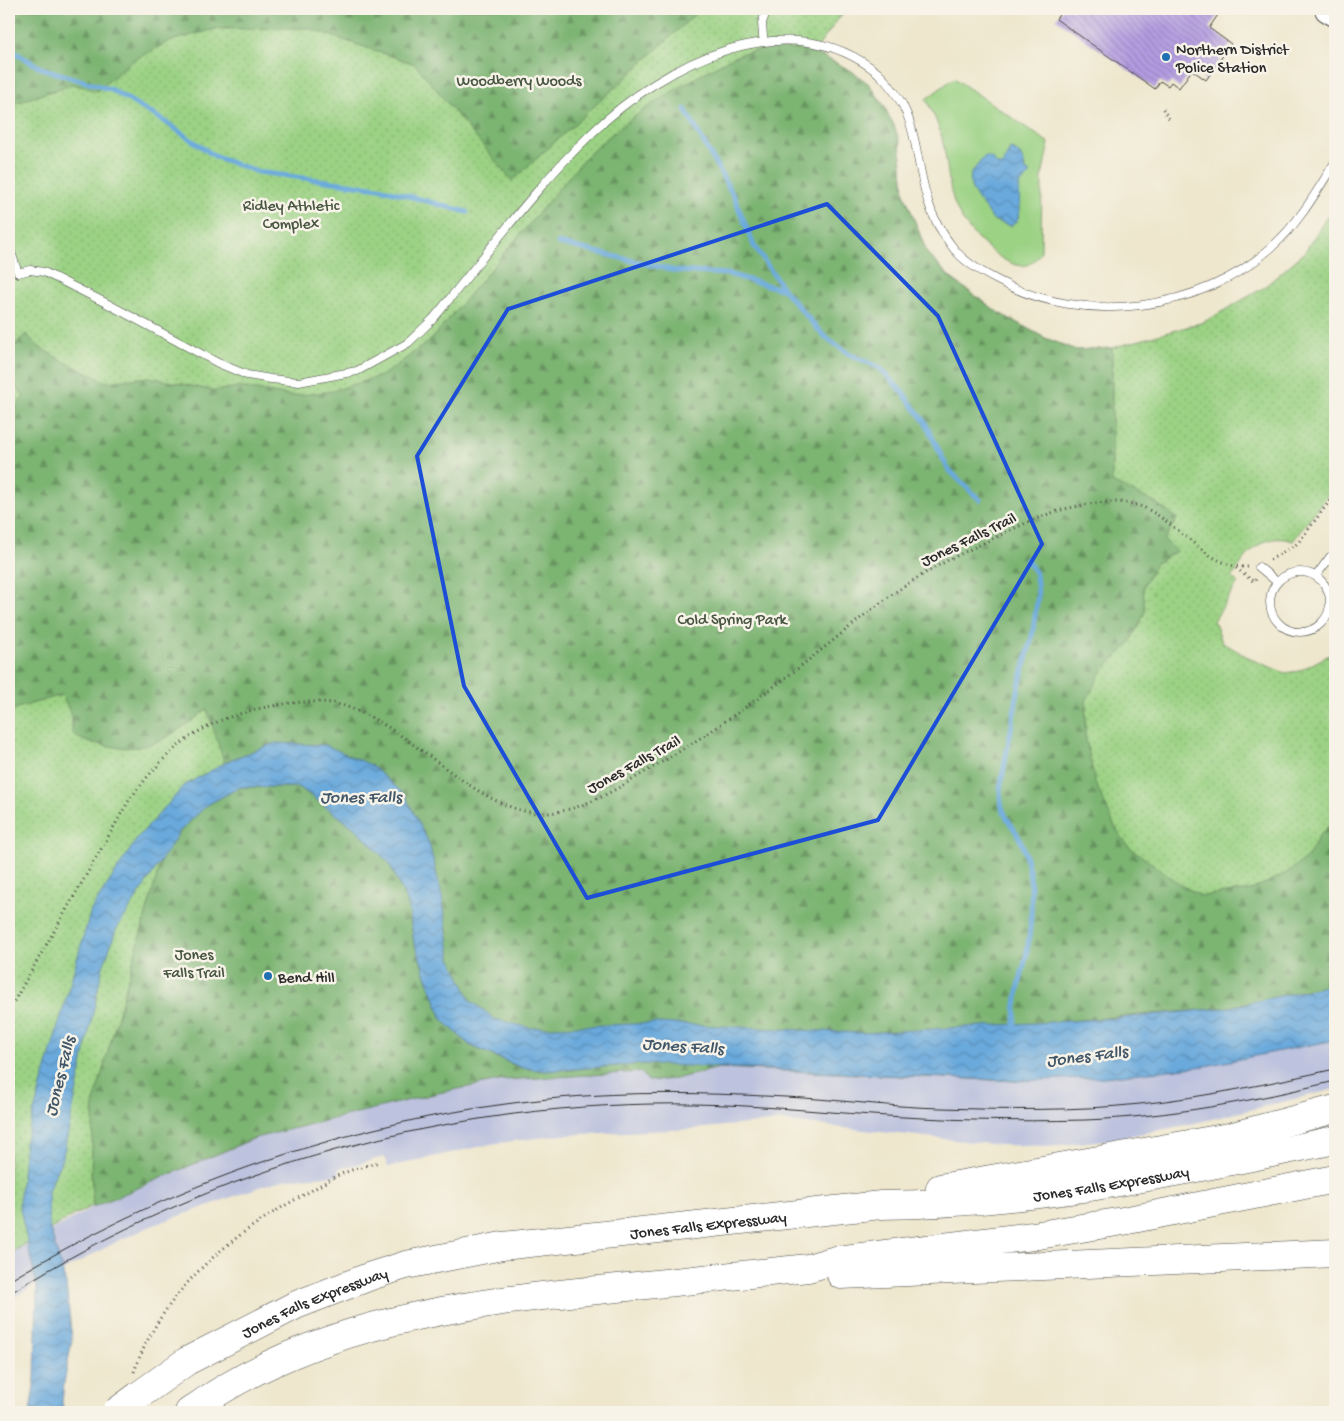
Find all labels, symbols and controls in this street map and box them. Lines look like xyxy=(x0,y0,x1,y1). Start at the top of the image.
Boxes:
place label: Northern District Police Station xyxy=(1175,42,1290,79)
marker: Northern District Police Station xyxy=(1160,51,1172,63)
park label: Woodberry Woods xyxy=(457,73,582,92)
park label: Ridley Athletic Complex xyxy=(243,198,340,235)
street label: Jones Falls Trail xyxy=(919,510,1020,572)
park label: Cold Spring Park xyxy=(677,612,788,631)
street label: Jones Falls Trail xyxy=(585,733,685,800)
water label: Jones Falls xyxy=(320,788,404,809)
park label: Jones Falls Trail xyxy=(162,947,225,984)
marker: Bend Hill xyxy=(262,970,274,982)
place label: Bend Hill xyxy=(277,970,335,989)
water label: Jones Falls xyxy=(41,1032,82,1119)
water label: Jones Falls xyxy=(641,1034,727,1061)
water label: Jones Falls xyxy=(1046,1042,1131,1073)
street label: Jones Falls Expressway xyxy=(1032,1164,1191,1208)
street label: Jones Falls Expressway xyxy=(629,1209,788,1245)
street label: Jones Falls Expressway xyxy=(239,1265,391,1344)

